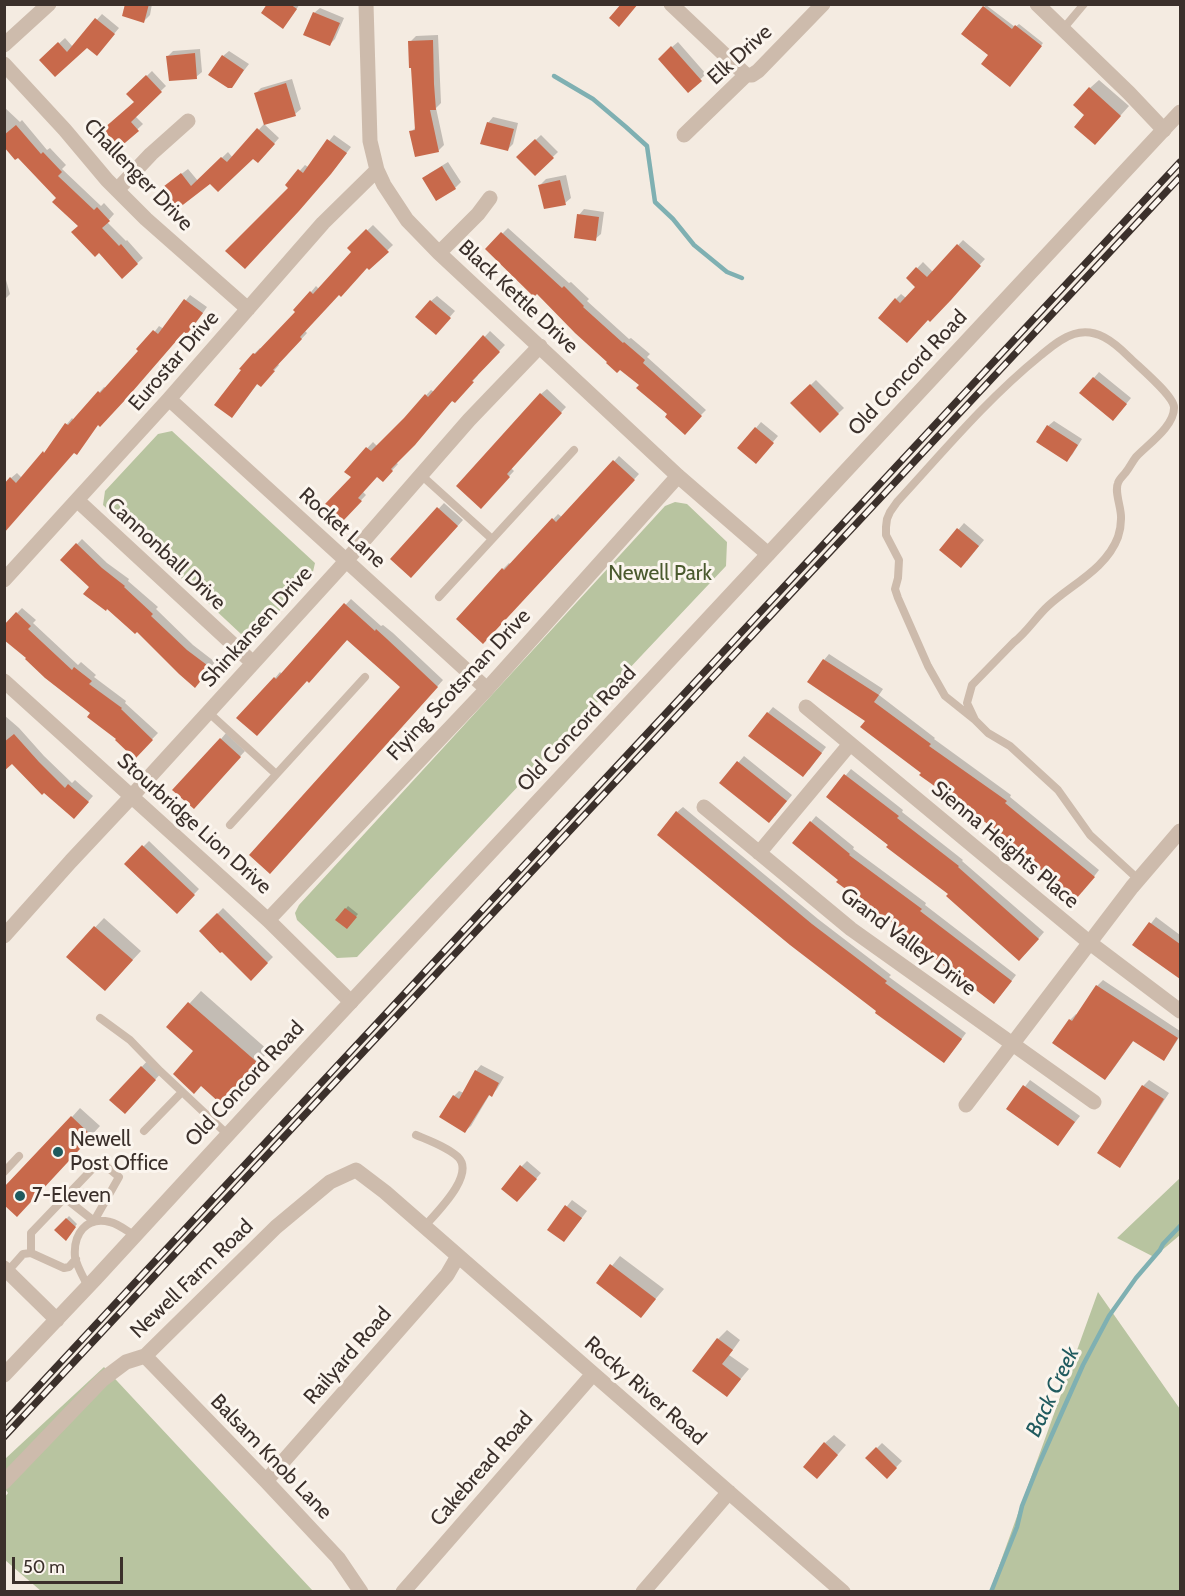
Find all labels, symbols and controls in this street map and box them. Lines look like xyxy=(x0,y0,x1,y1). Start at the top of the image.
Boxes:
street label: Elk Drive xyxy=(703,20,777,90)
street label: Challenger Drive xyxy=(78,114,198,236)
street label: Black Kettle Drive xyxy=(453,235,583,359)
street label: Old Concord Road xyxy=(843,305,973,441)
street label: Eurostar Drive xyxy=(124,306,224,416)
street label: Rocket Lane xyxy=(293,483,391,573)
street label: Cannonball Drive xyxy=(101,493,231,615)
street label: Shinkansen Drive xyxy=(196,561,318,693)
park label: Newell Park xyxy=(608,561,712,587)
street label: Flying Scotsman Drive xyxy=(382,604,536,766)
street label: Old Concord Road xyxy=(512,661,642,797)
street label: Stourbridge Lion Drive xyxy=(112,748,276,900)
street label: Sienna Heights Place xyxy=(926,776,1084,914)
street label: Grand Valley Drive xyxy=(835,883,981,1001)
street label: Old Concord Road xyxy=(180,1016,310,1152)
place label: Newell Post Office xyxy=(70,1127,168,1177)
marker: Newell Post Office xyxy=(51,1145,65,1159)
place label: 7-Eleven xyxy=(32,1183,111,1209)
marker: 7-Eleven xyxy=(13,1189,27,1203)
street label: Newell Farm Road xyxy=(125,1214,259,1344)
street label: Railyard Road xyxy=(299,1302,397,1410)
street label: Rocky River Road xyxy=(579,1331,711,1451)
water label: Back Creek xyxy=(1021,1343,1085,1441)
street label: Balsam Knob Lane xyxy=(205,1389,337,1525)
street label: Cakebread Road xyxy=(425,1407,539,1531)
scale bar xyxy=(15,1545,126,1583)
text: 50 m xyxy=(23,1556,65,1578)

